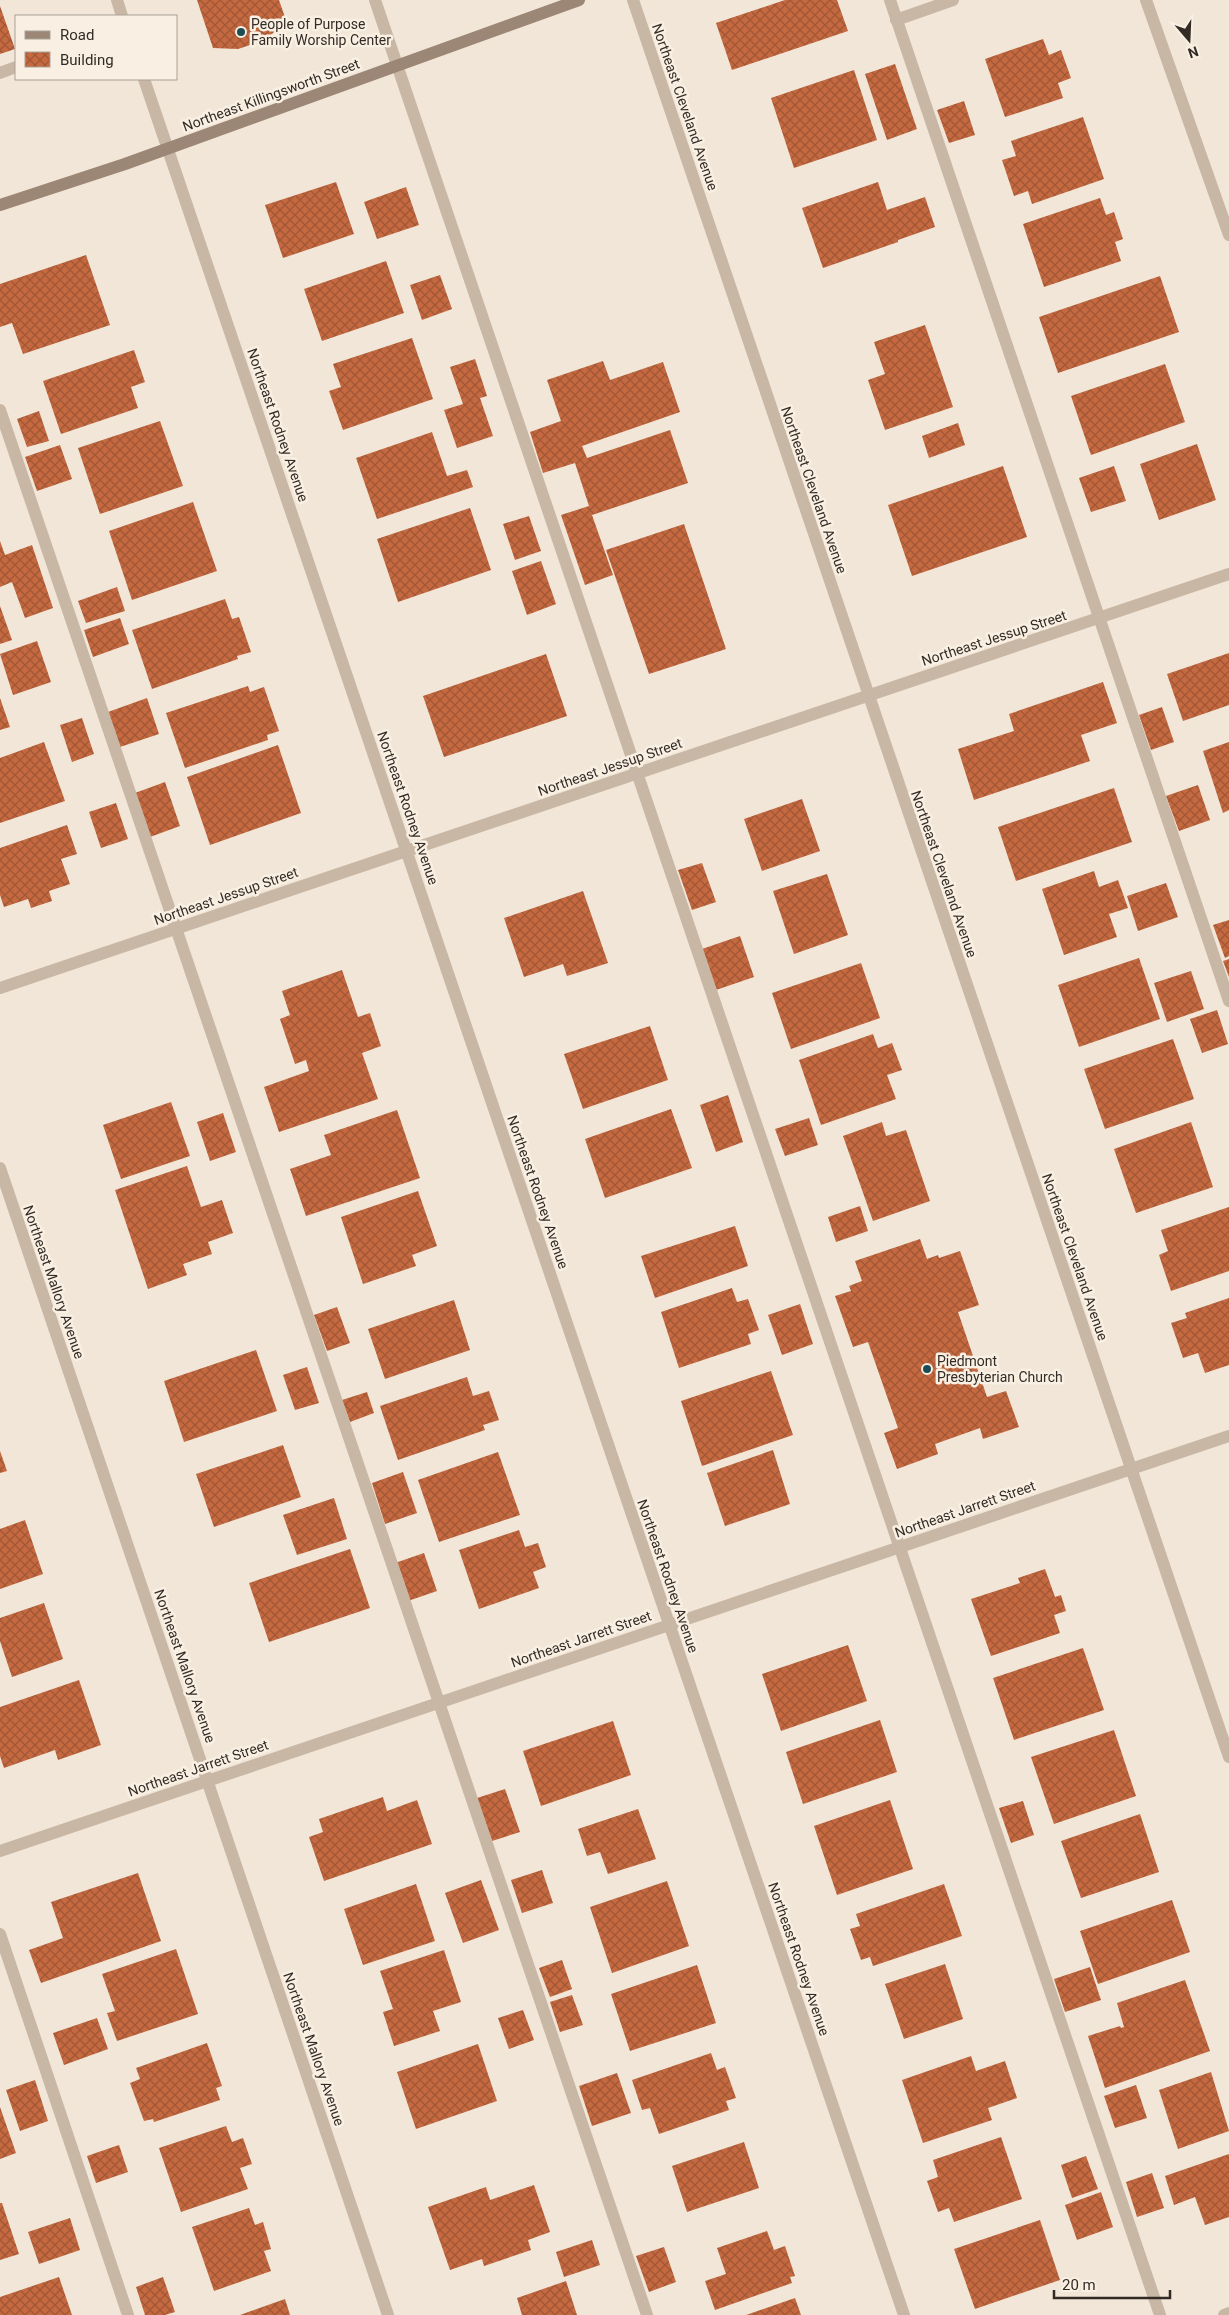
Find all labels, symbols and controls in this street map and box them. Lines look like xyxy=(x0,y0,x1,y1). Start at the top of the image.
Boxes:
legend xyxy=(15,15,178,80)
north arrow xyxy=(1164,15,1214,65)
place label: People of Purpose Family Worship Center xyxy=(251,16,391,48)
street label: Northeast Cleveland Avenue xyxy=(649,21,721,193)
text: Road xyxy=(60,26,94,44)
marker: People of Purpose Family Worship Center xyxy=(235,26,247,38)
text: N xyxy=(1186,43,1201,61)
text: Building xyxy=(60,51,114,69)
street label: Northeast Killingsworth Street xyxy=(180,55,362,135)
street label: Northeast Rodney Avenue xyxy=(244,346,312,504)
street label: Northeast Cleveland Avenue xyxy=(778,404,850,576)
street label: Northeast Jessup Street xyxy=(920,607,1069,669)
street label: Northeast Rodney Avenue xyxy=(374,729,442,887)
street label: Northeast Jessup Street xyxy=(536,735,685,799)
street label: Northeast Cleveland Avenue xyxy=(908,788,980,960)
street label: Northeast Jessup Street xyxy=(152,864,301,928)
street label: Northeast Rodney Avenue xyxy=(504,1113,572,1271)
street label: Northeast Cleveland Avenue xyxy=(1039,1171,1111,1343)
street label: Northeast Mallory Avenue xyxy=(20,1203,88,1361)
place label: Piedmont Presbyterian Church xyxy=(937,1353,1063,1385)
marker: Piedmont Presbyterian Church xyxy=(921,1363,933,1375)
street label: Northeast Jarrett Street xyxy=(893,1477,1038,1541)
street label: Northeast Rodney Avenue xyxy=(634,1497,702,1655)
street label: Northeast Mallory Avenue xyxy=(151,1587,219,1745)
street label: Northeast Jarrett Street xyxy=(509,1607,654,1671)
street label: Northeast Jarrett Street xyxy=(126,1736,271,1800)
street label: Northeast Rodney Avenue xyxy=(765,1880,833,2038)
street label: Northeast Mallory Avenue xyxy=(280,1970,348,2128)
scale bar xyxy=(1054,2268,1170,2300)
text: 20 m xyxy=(1062,2276,1096,2294)

